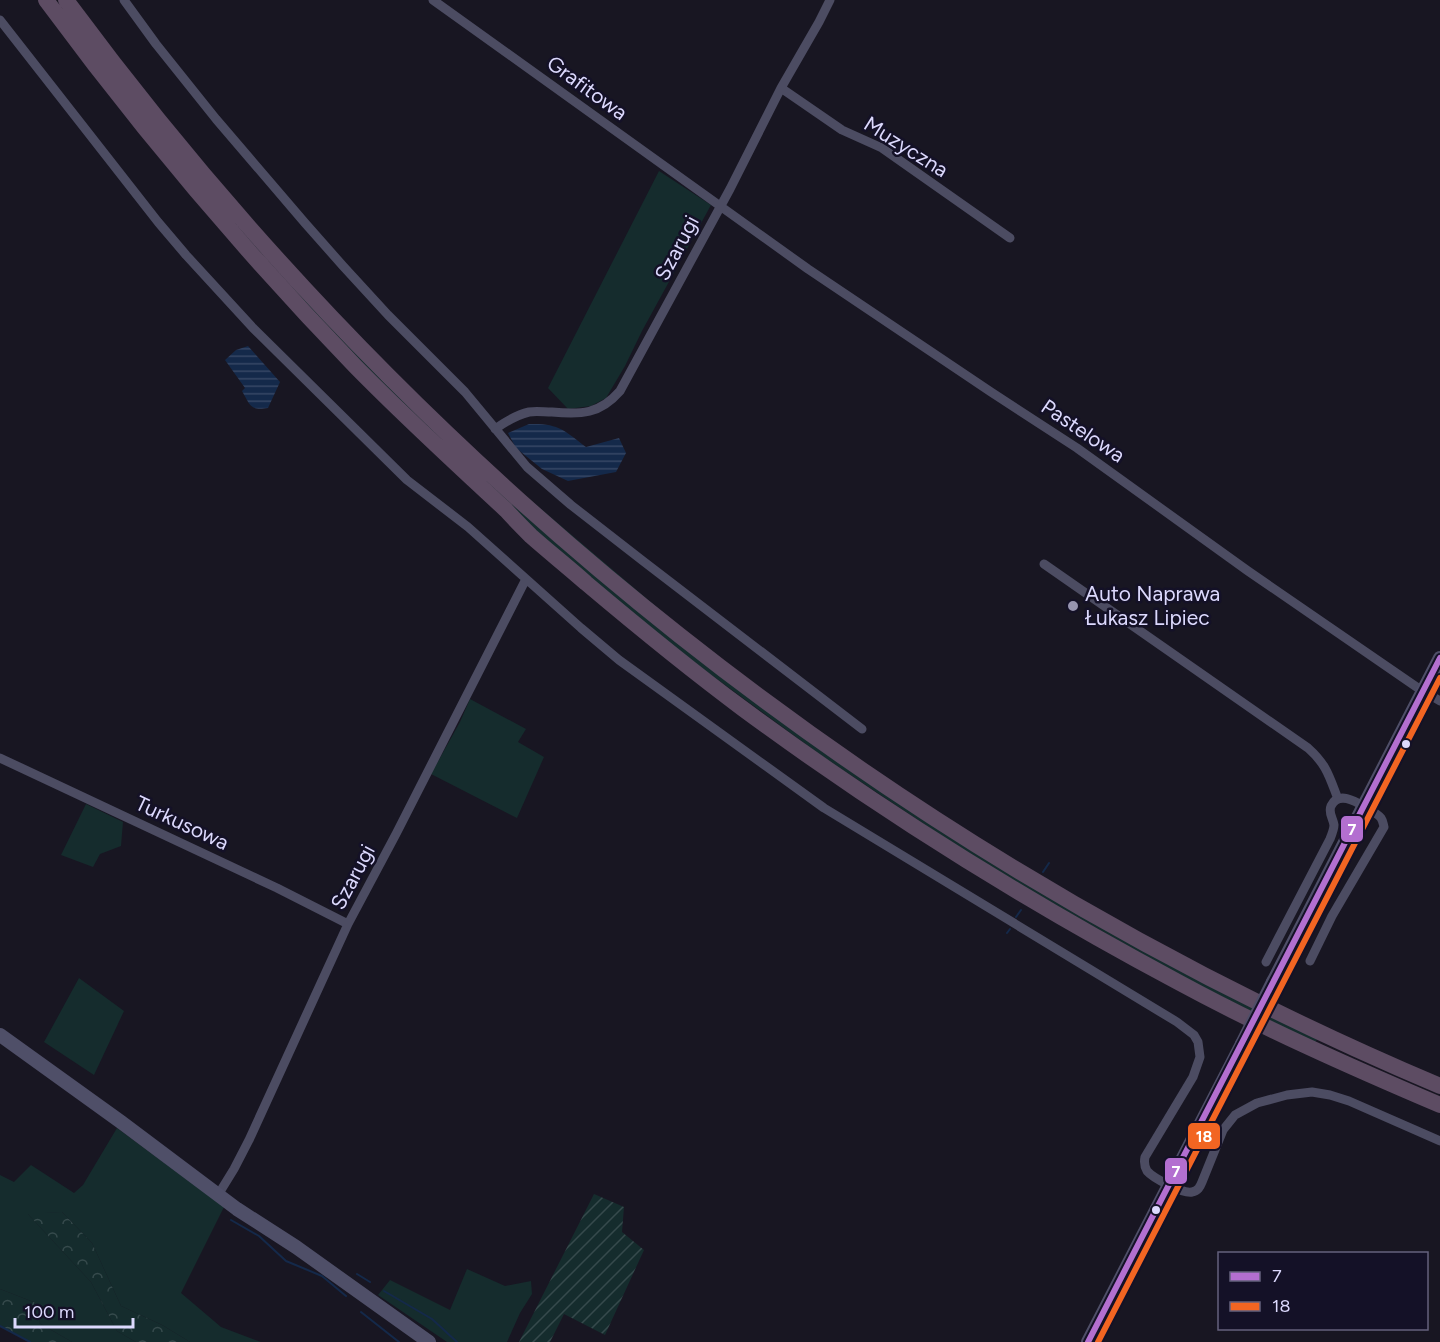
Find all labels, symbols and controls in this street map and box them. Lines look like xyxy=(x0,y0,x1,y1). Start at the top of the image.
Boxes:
street label: Grafitowa xyxy=(542,50,632,125)
street label: Muzyczna xyxy=(859,111,953,182)
street label: Szarugi xyxy=(649,211,704,285)
street label: Pastelowa xyxy=(1037,394,1130,468)
place label: Auto Naprawa Łukasz Lipiec xyxy=(1085,581,1220,630)
marker: Auto Naprawa Łukasz Lipiec xyxy=(1066,599,1080,613)
unlabelled marker xyxy=(1400,738,1412,750)
street label: Turkusowa xyxy=(132,790,233,855)
line badge: 7 xyxy=(1340,815,1364,843)
text: 7 xyxy=(1348,820,1357,839)
street label: Szarugi xyxy=(325,840,380,914)
line badge: 18 xyxy=(1187,1122,1221,1150)
text: 18 xyxy=(1196,1127,1212,1146)
line badge: 7 xyxy=(1164,1157,1188,1185)
text: 7 xyxy=(1172,1162,1181,1181)
unlabelled marker xyxy=(1150,1204,1162,1216)
legend xyxy=(1218,1252,1428,1330)
text: 7 xyxy=(1272,1265,1282,1287)
scale bar xyxy=(15,1291,134,1329)
text: 18 xyxy=(1272,1295,1291,1317)
text: 100 m xyxy=(24,1301,74,1323)

